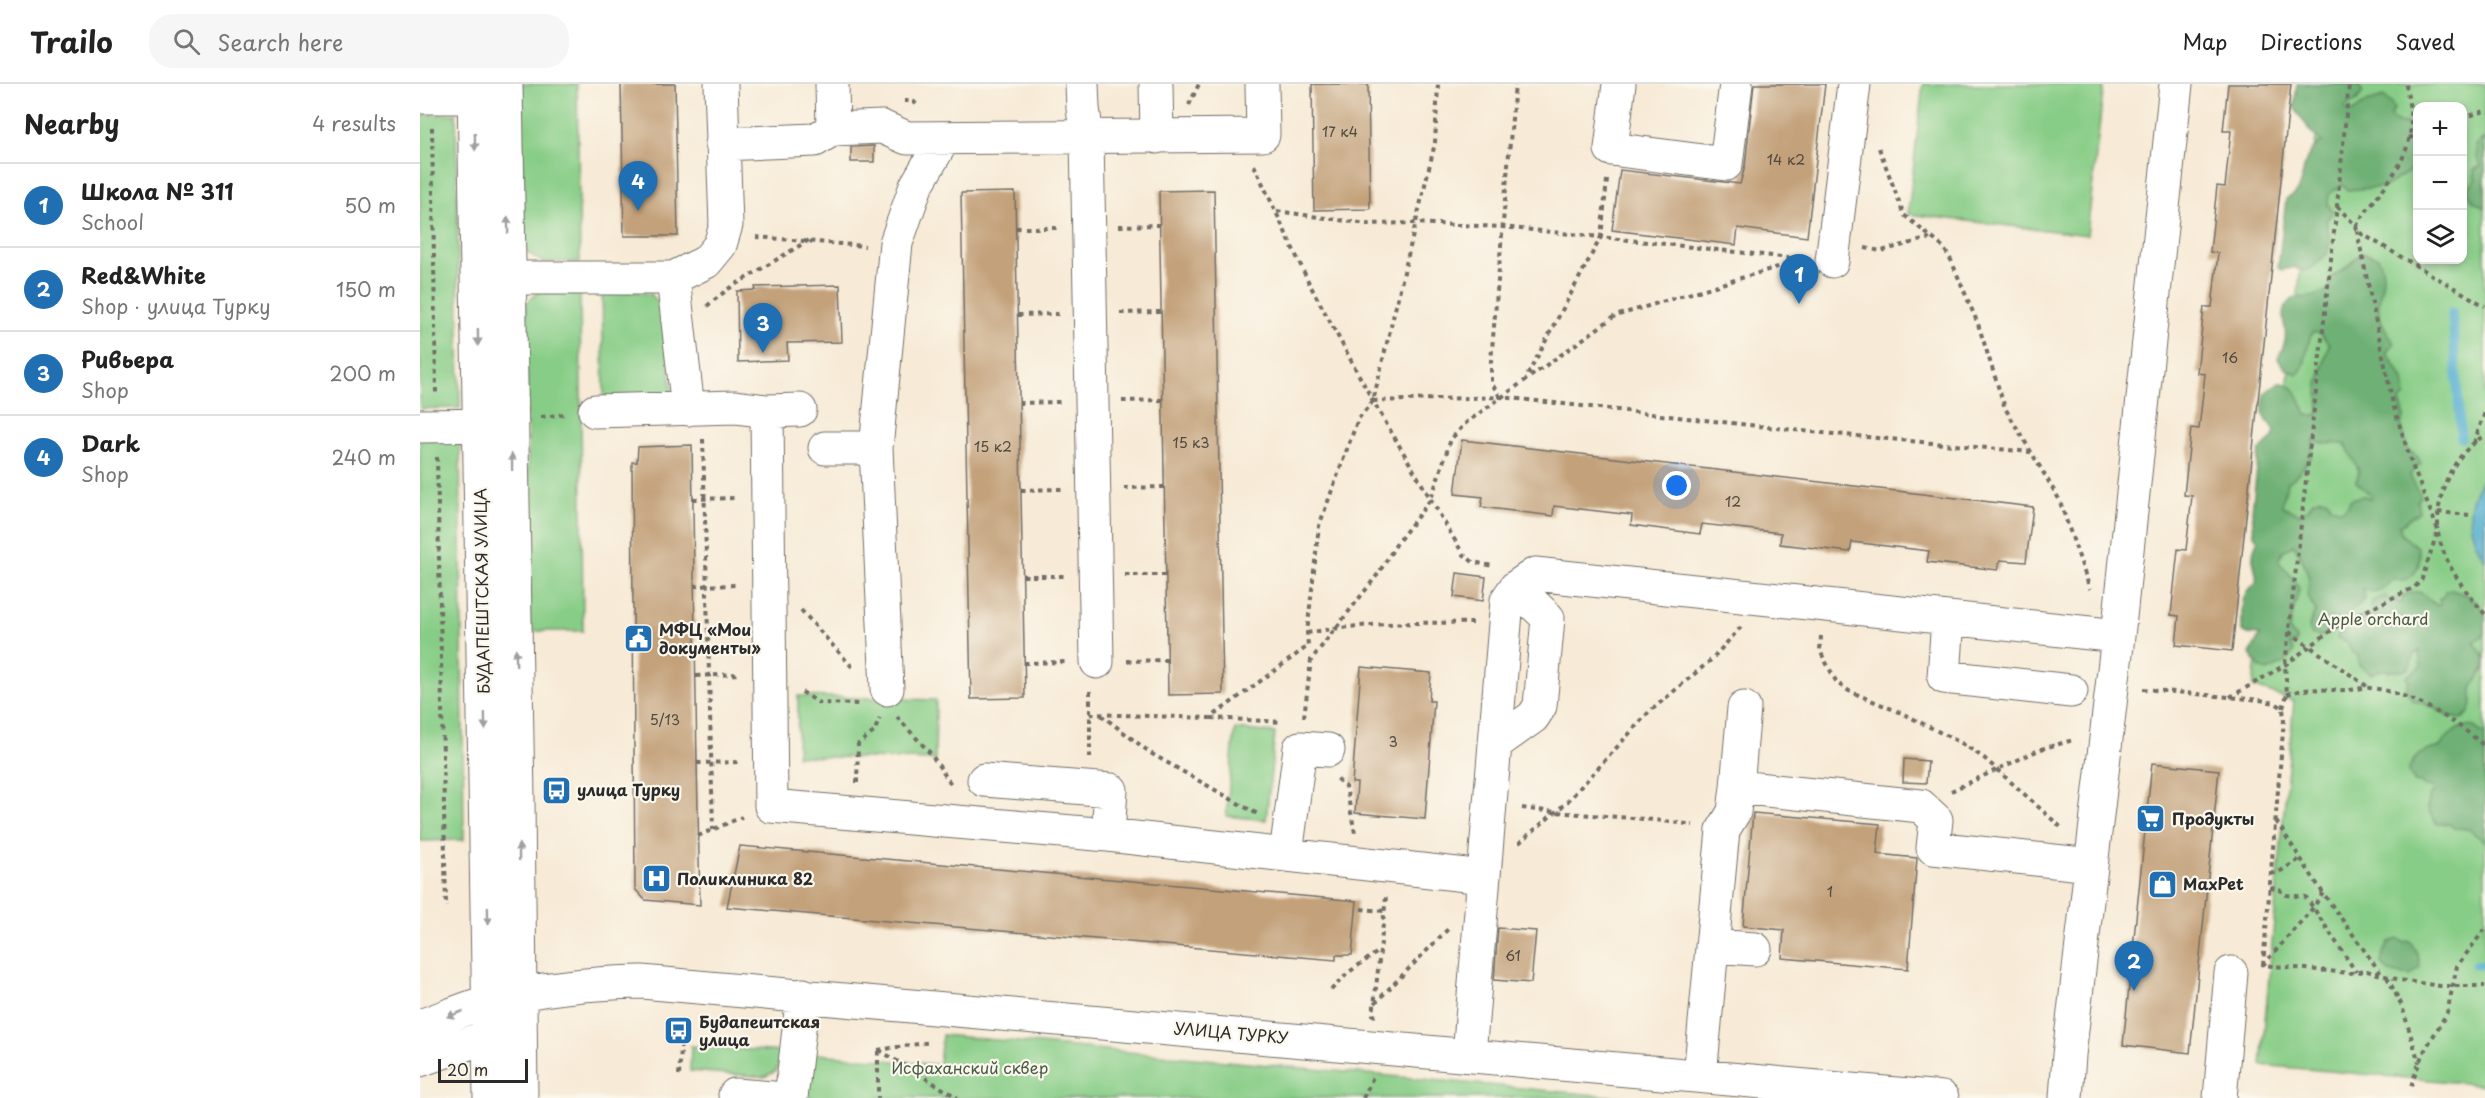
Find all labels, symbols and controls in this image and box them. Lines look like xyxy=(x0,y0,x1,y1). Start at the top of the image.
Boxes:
search box xyxy=(149,14,569,68)
text: Trailo xyxy=(30,20,113,63)
icon: search xyxy=(170,25,203,58)
text: Search here xyxy=(218,25,343,58)
text: Map xyxy=(2182,25,2227,57)
text: Directions xyxy=(2260,25,2362,57)
text: Saved xyxy=(2395,25,2455,57)
map controls xyxy=(2413,102,2467,264)
button: + xyxy=(2413,102,2467,156)
text: Nearby xyxy=(24,104,119,143)
text: 4 results xyxy=(312,108,396,138)
house number: 17 к4 xyxy=(1322,121,1358,142)
one-way arrow xyxy=(470,133,480,152)
house number: 14 к2 xyxy=(1767,149,1805,170)
button: − xyxy=(2413,156,2467,210)
pin: 4 xyxy=(618,162,658,211)
text: Школа № 311 xyxy=(81,174,234,207)
text: 1 xyxy=(39,190,48,220)
text: 50 m xyxy=(344,190,396,220)
text: School xyxy=(81,207,144,237)
button: layers xyxy=(2413,210,2467,264)
one-way arrow xyxy=(503,216,513,235)
pin: 1 xyxy=(1780,254,1818,304)
text: Red&White xyxy=(81,258,206,291)
text: 2 xyxy=(36,274,51,304)
text: 150 m xyxy=(336,274,396,304)
text: Shop · улица Турку xyxy=(81,291,270,321)
pin: 3 xyxy=(744,304,782,353)
one-way arrow xyxy=(473,328,483,347)
text: Ривьера xyxy=(81,342,174,375)
house number: 16 xyxy=(2222,347,2238,368)
text: 3 xyxy=(37,358,50,388)
text: 200 m xyxy=(329,358,396,388)
text: Shop xyxy=(81,375,129,405)
text: Dark xyxy=(81,426,140,459)
house number: 15 к3 xyxy=(1172,432,1210,453)
house number: 15 к2 xyxy=(974,436,1012,457)
text: 4 xyxy=(37,442,50,472)
text: 240 m xyxy=(331,442,396,472)
one-way arrow xyxy=(507,453,517,472)
text: Shop xyxy=(81,459,129,489)
your location xyxy=(1662,471,1691,500)
street label: БУДАПЕШТСКАЯ УЛИЦА xyxy=(467,488,495,694)
house number: 12 xyxy=(1725,491,1741,512)
park label: Apple orchard xyxy=(2318,606,2428,630)
place label: МФЦ «Мои документы» xyxy=(659,617,761,659)
public building icon: МФЦ «Мои документы» xyxy=(622,623,654,655)
one-way arrow xyxy=(511,648,521,667)
house number: 5/13 xyxy=(650,709,680,730)
one-way arrow xyxy=(480,712,489,731)
house number: 3 xyxy=(1388,731,1398,752)
bus stop icon: улица Турку xyxy=(540,774,572,806)
place label: улица Турку xyxy=(577,777,680,801)
supermarket icon: Продукты xyxy=(2135,803,2167,835)
place label: Продукты xyxy=(2172,806,2255,830)
one-way arrow xyxy=(514,843,524,862)
hospital icon: Поликлиника 82 xyxy=(640,863,672,895)
place label: Поликлиника 82 xyxy=(677,866,814,890)
shop icon: MaxPet xyxy=(2146,868,2178,900)
place label: MaxPet xyxy=(2183,871,2244,895)
house number: 1 xyxy=(1827,881,1833,902)
one-way arrow xyxy=(483,907,493,926)
pin: 2 xyxy=(2114,942,2154,991)
house number: 61 xyxy=(1505,945,1521,966)
one-way arrow xyxy=(446,1009,464,1019)
place label: Будапештская улица xyxy=(699,1009,820,1051)
bus stop icon: Будапештская улица xyxy=(662,1015,694,1047)
street label: УЛИЦА ТУРКУ xyxy=(1173,1015,1290,1049)
park label: Исфаханский сквер xyxy=(892,1055,1049,1079)
scale bar xyxy=(438,1056,528,1084)
text: 20 m xyxy=(447,1057,488,1081)

